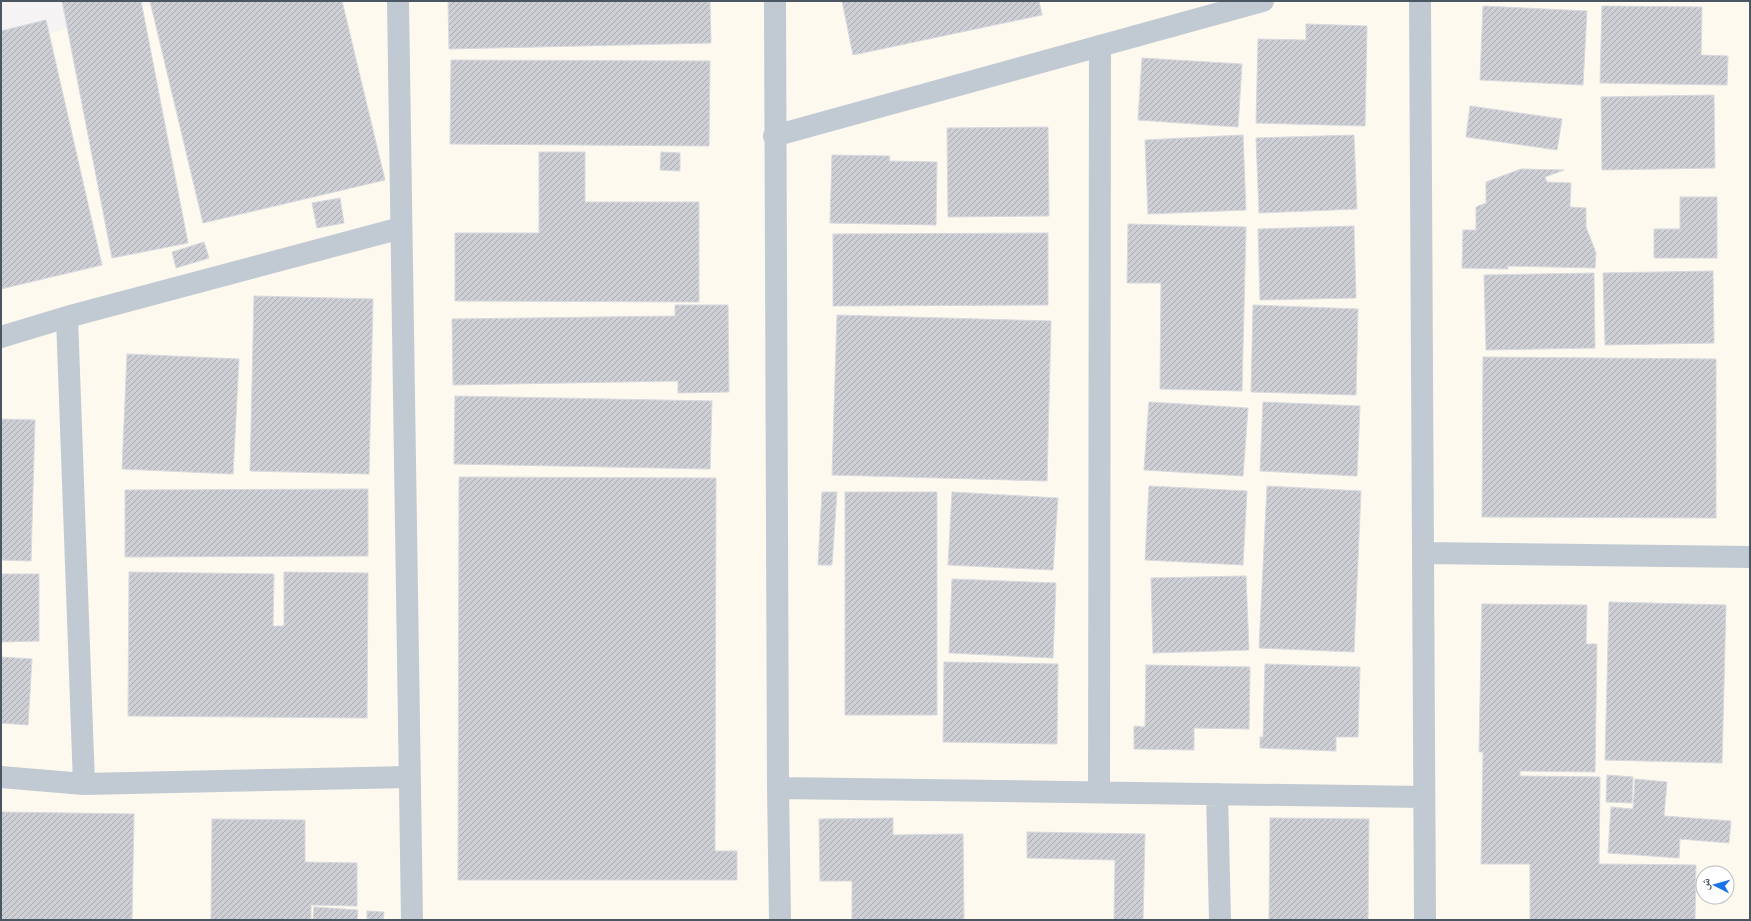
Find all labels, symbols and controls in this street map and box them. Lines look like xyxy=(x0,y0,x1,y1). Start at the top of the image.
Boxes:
north arrow xyxy=(1695,865,1735,905)
text: ش xyxy=(1698,877,1714,891)

